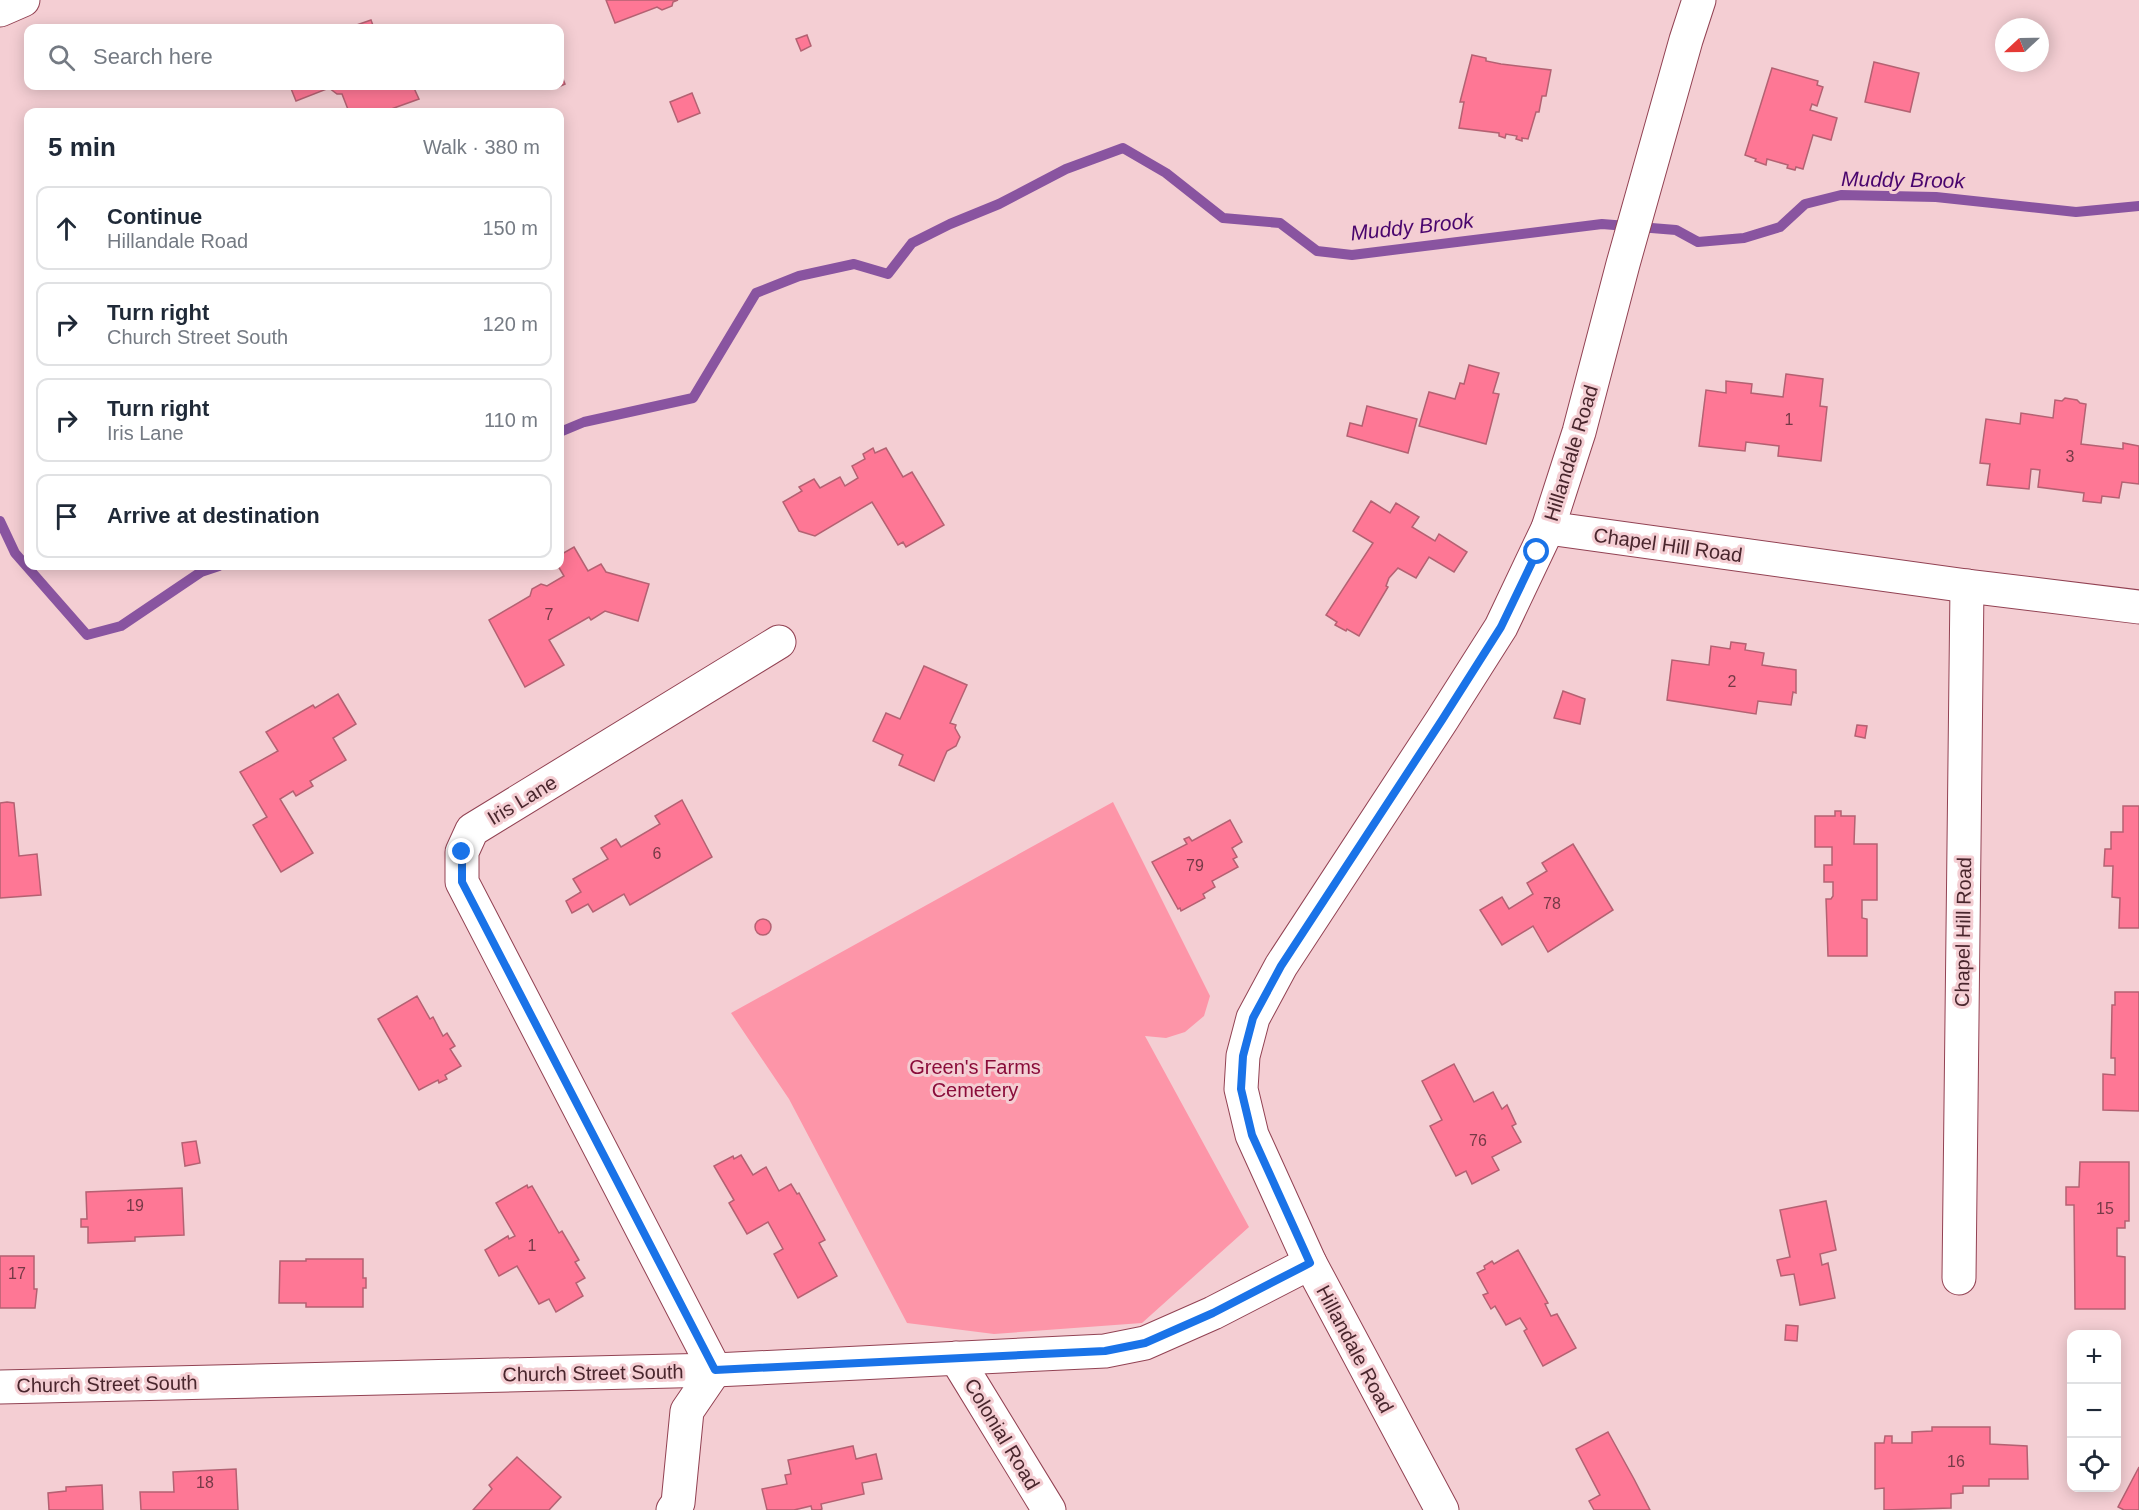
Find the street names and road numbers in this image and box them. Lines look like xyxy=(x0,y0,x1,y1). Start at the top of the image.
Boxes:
street label: Hillandale Road xyxy=(1540,382,1602,524)
street label: Chapel Hill Road xyxy=(1592,524,1744,566)
street label: Iris Lane xyxy=(483,771,561,829)
street label: Chapel Hill Road xyxy=(1951,857,1975,1007)
street label: Hillandale Road xyxy=(1312,1281,1398,1417)
street label: Church Street South xyxy=(502,1360,684,1386)
street label: Church Street South xyxy=(16,1371,198,1397)
street label: Colonial Road xyxy=(960,1374,1044,1494)

